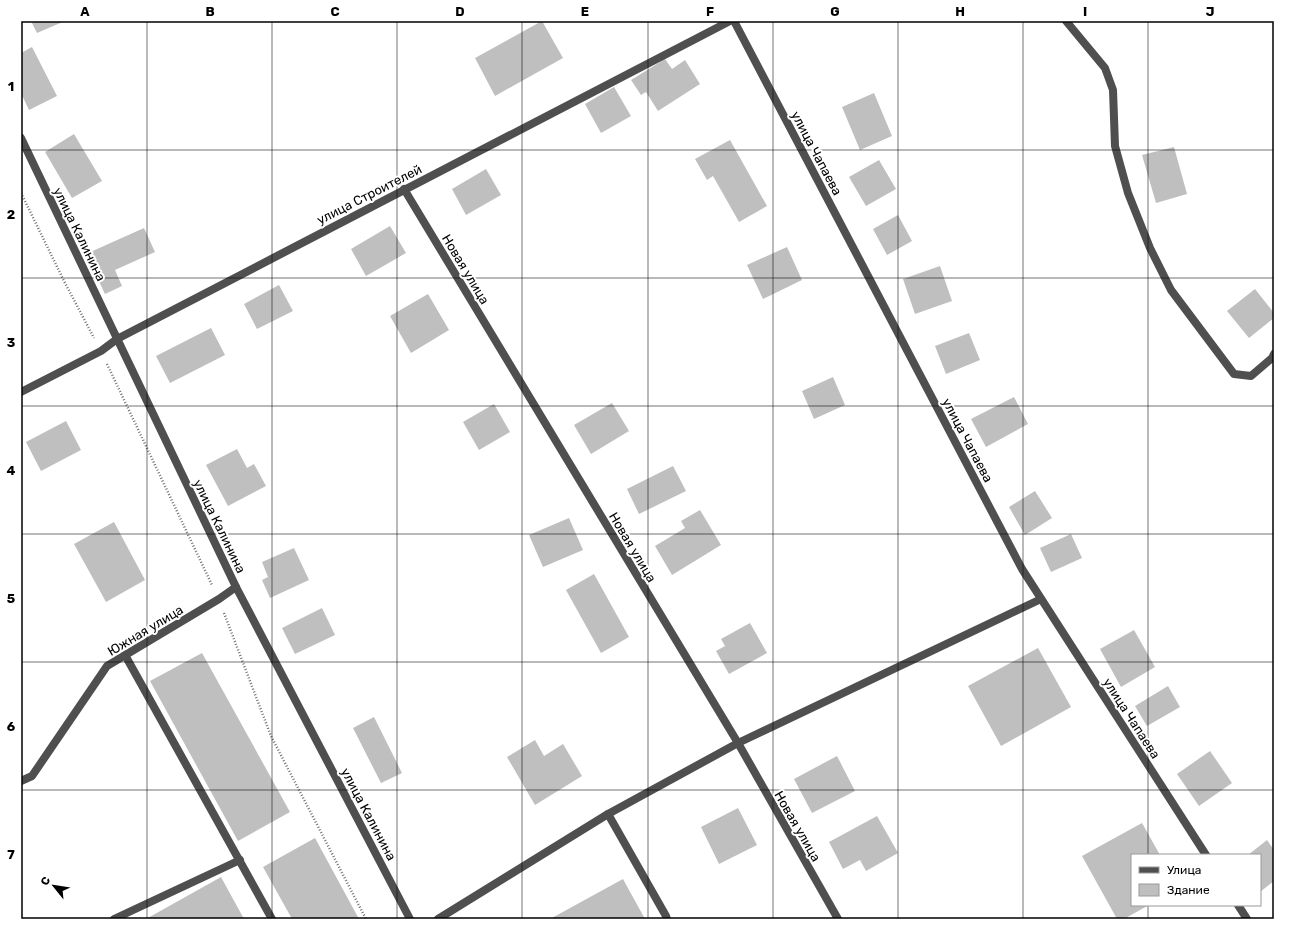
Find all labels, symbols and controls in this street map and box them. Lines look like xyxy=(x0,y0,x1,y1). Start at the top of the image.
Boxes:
text: A xyxy=(80,4,90,19)
text: B xyxy=(205,4,215,19)
text: C xyxy=(330,4,340,19)
text: D xyxy=(455,4,465,19)
text: E xyxy=(581,4,589,19)
text: F xyxy=(706,4,714,19)
text: G xyxy=(830,4,840,19)
text: H xyxy=(955,4,965,19)
text: I xyxy=(1083,4,1087,19)
text: J xyxy=(1206,4,1214,19)
text: 1 xyxy=(8,79,14,94)
street label: улица Чапаева xyxy=(788,109,845,198)
street label: улица Строителей xyxy=(314,162,424,227)
street label: улица Калинина xyxy=(50,185,109,284)
text: 2 xyxy=(7,207,15,222)
street label: Новая улица xyxy=(439,232,492,307)
text: 3 xyxy=(7,335,16,350)
street label: улица Чапаева xyxy=(939,396,996,485)
text: 4 xyxy=(7,463,16,478)
street label: улица Калинина xyxy=(190,477,249,576)
street label: Новая улица xyxy=(606,510,659,585)
text: 5 xyxy=(7,591,15,606)
street label: Южная улица xyxy=(105,602,186,659)
street label: улица Чапаева xyxy=(1100,675,1163,761)
text: 6 xyxy=(7,719,16,734)
street label: улица Калинина xyxy=(338,765,399,863)
street label: Новая улица xyxy=(771,788,824,864)
text: 7 xyxy=(7,847,15,862)
legend xyxy=(1131,854,1261,906)
text: Улица xyxy=(1167,863,1201,877)
north arrow xyxy=(34,866,74,906)
text: С xyxy=(38,874,53,888)
text: Здание xyxy=(1167,883,1210,897)

